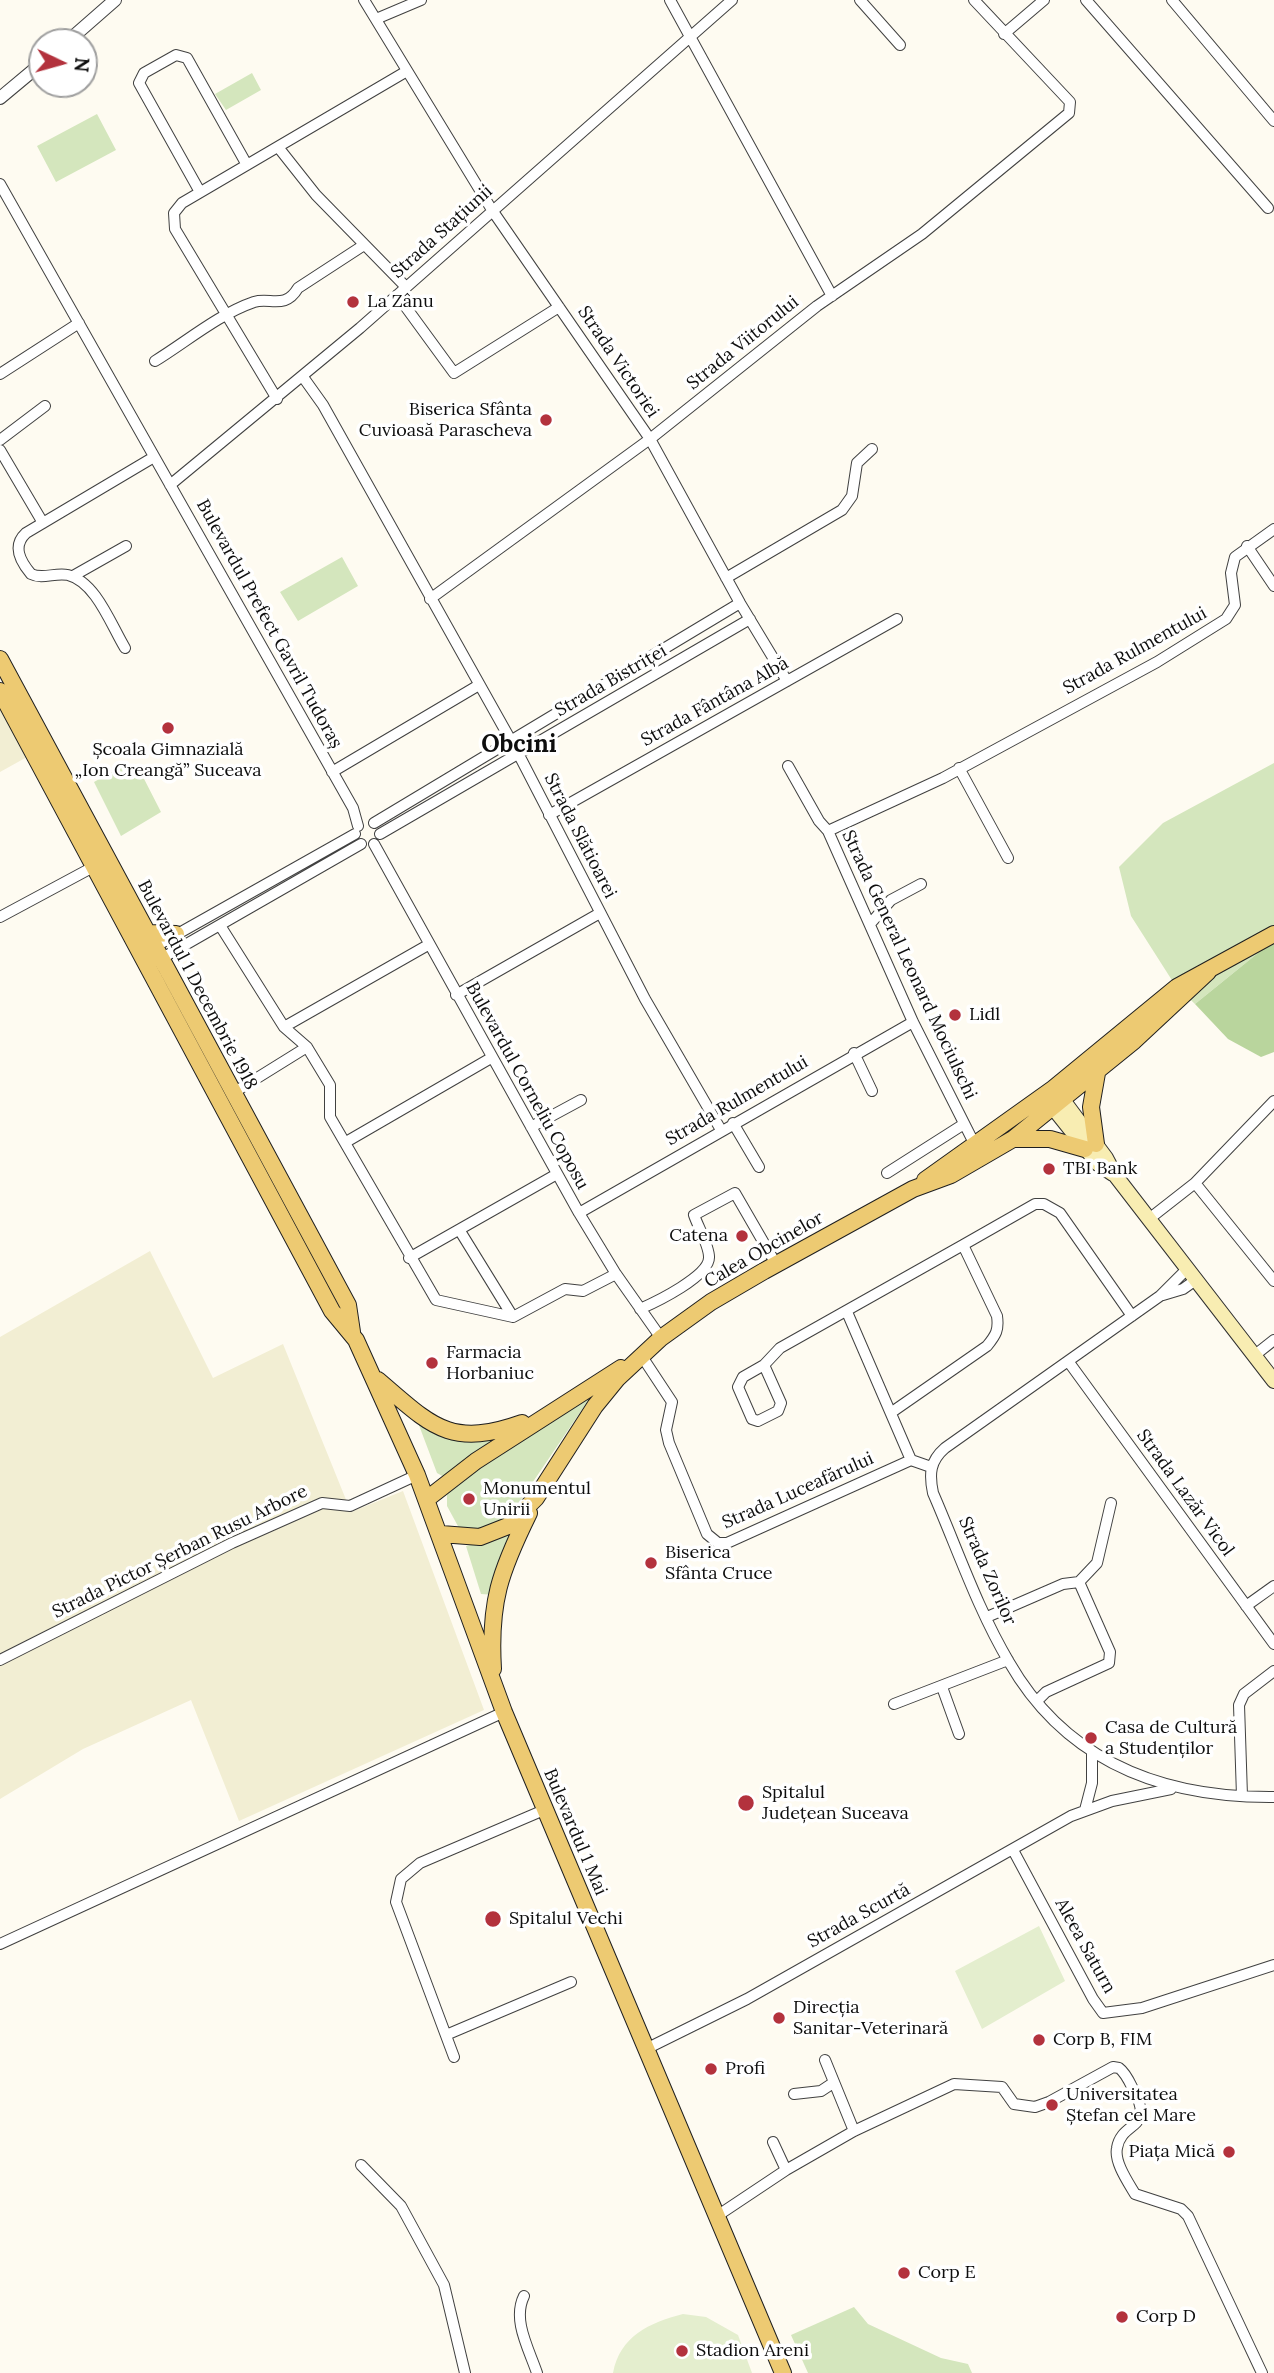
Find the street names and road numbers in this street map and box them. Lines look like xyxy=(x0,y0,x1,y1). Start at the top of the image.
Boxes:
street label: Strada Stațiunii xyxy=(387,181,497,283)
street label: Strada Viitorului xyxy=(683,291,803,395)
street label: Strada Victoriei xyxy=(573,302,663,422)
street label: Bulevardul Prefect Gavril Tudoraș xyxy=(191,496,347,752)
street label: Strada Rulmentului xyxy=(1059,603,1211,699)
street label: Strada Bistriței xyxy=(551,640,671,722)
street label: Strada Fântâna Albă xyxy=(638,653,792,751)
street label: Strada Slătioarei xyxy=(539,770,621,902)
street label: Strada General Leonard Mociulschi xyxy=(837,827,981,1103)
street label: Bulevardul 1 Decembrie 1918 xyxy=(132,876,262,1094)
street label: Bulevardul Corneliu Coposu xyxy=(461,978,593,1194)
street label: Strada Rulmentului xyxy=(662,1051,812,1151)
street label: Calea Obcinelor xyxy=(701,1207,827,1293)
street label: Strada Lazăr Vicol xyxy=(1132,1425,1238,1561)
street label: Strada Luceafărului xyxy=(719,1448,877,1534)
street label: Strada Pictor Șerban Rusu Arbore xyxy=(49,1481,311,1623)
street label: Strada Zorilor xyxy=(953,1513,1021,1629)
street label: Bulevardul 1 Mai xyxy=(539,1765,611,1899)
street label: Strada Scurtă xyxy=(804,1879,914,1953)
street label: Aleea Saturn xyxy=(1050,1895,1120,1997)

